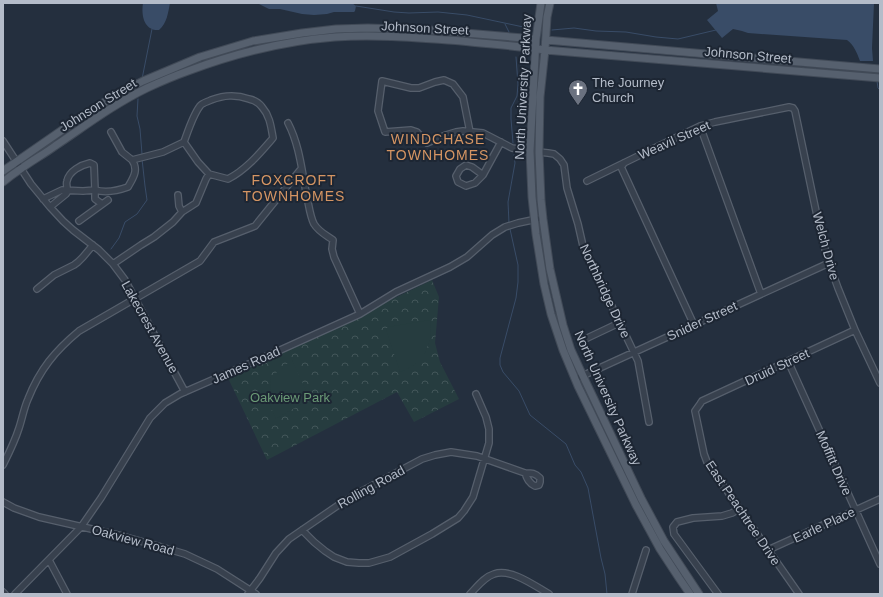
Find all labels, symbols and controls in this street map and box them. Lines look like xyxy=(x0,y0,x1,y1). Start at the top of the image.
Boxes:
street label: North University Parkway xyxy=(512,13,534,160)
street label: Johnson Street xyxy=(381,18,469,38)
street label: Johnson Street xyxy=(704,44,793,66)
street label: Johnson Street xyxy=(57,75,139,135)
place label: The Journey Church xyxy=(592,75,665,105)
church icon: The Journey Church xyxy=(567,78,589,106)
street label: Weavil Street xyxy=(636,117,713,163)
district label: WINDCHASE TOWNHOMES xyxy=(387,131,489,163)
district label: FOXCROFT TOWNHOMES xyxy=(243,172,345,204)
street label: Welch Drive xyxy=(810,210,842,282)
street label: Northbridge Drive xyxy=(577,242,633,340)
street label: Lakecrest Avenue xyxy=(118,278,182,376)
street label: Snider Street xyxy=(664,298,740,344)
street label: North University Parkway xyxy=(571,328,645,468)
street label: James Road xyxy=(210,343,282,387)
street label: Druid Street xyxy=(742,345,812,388)
park label: Oakview Park xyxy=(250,390,331,405)
street label: Moffitt Drive xyxy=(813,428,855,498)
street label: East Peachtree Drive xyxy=(702,458,784,568)
street label: Rolling Road xyxy=(335,462,407,512)
street label: Earle Place xyxy=(791,504,857,546)
street label: Oakview Road xyxy=(90,522,176,558)

